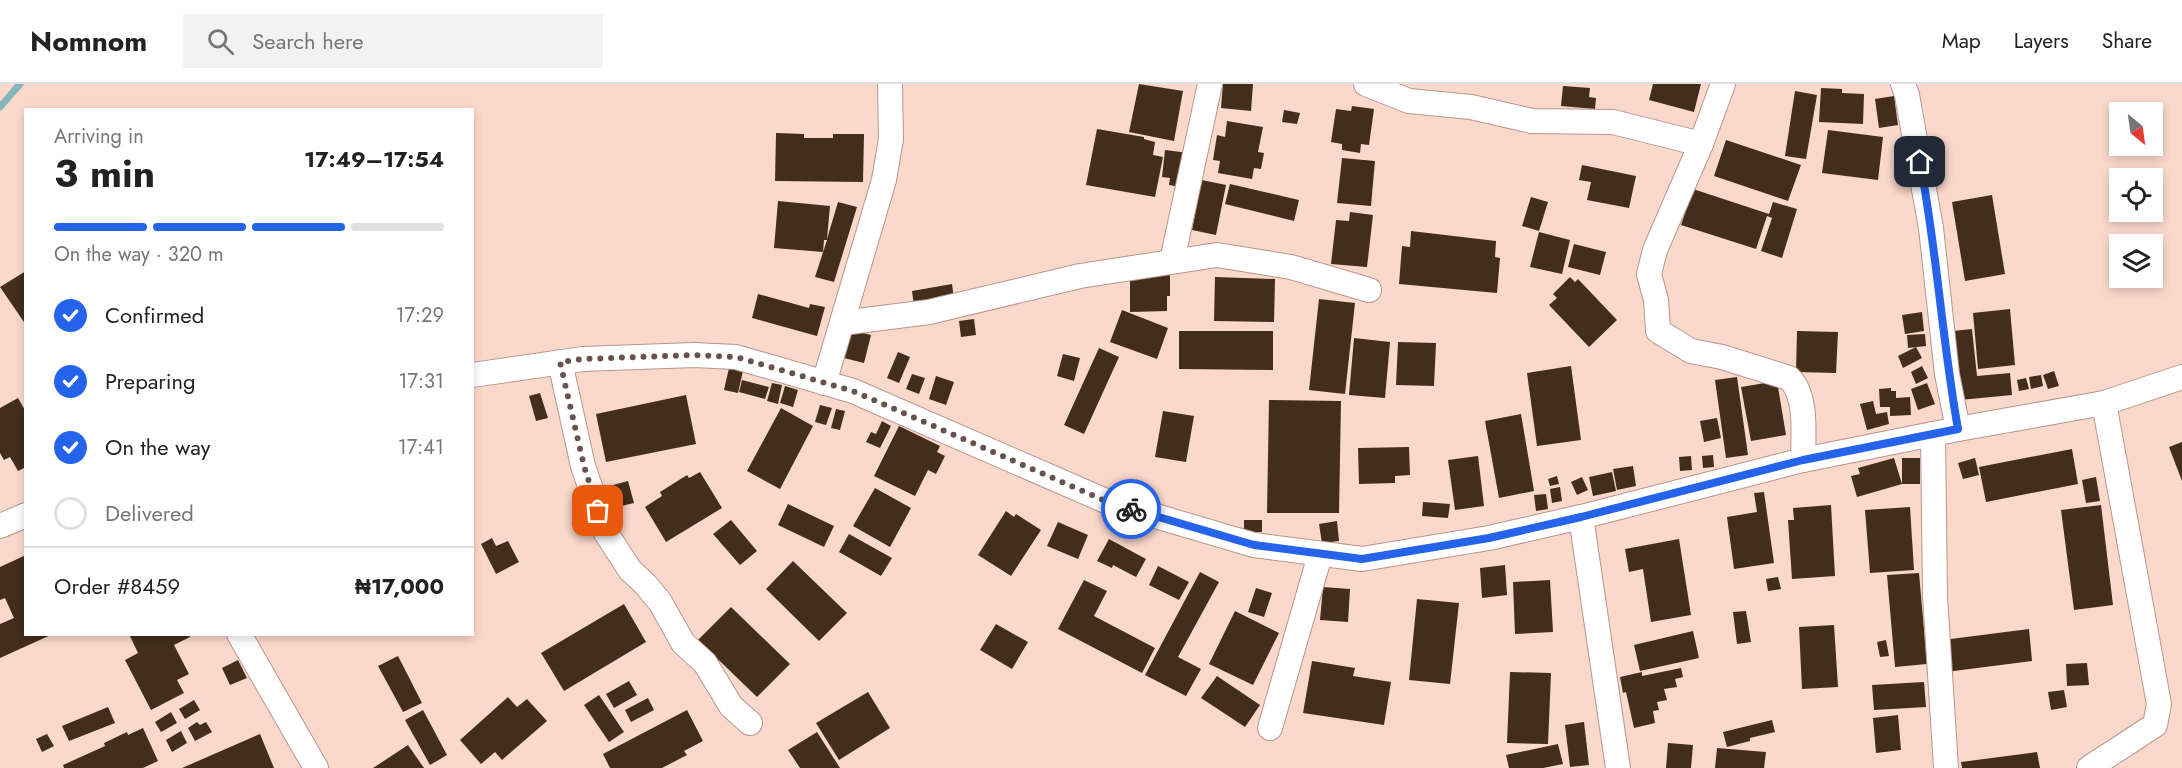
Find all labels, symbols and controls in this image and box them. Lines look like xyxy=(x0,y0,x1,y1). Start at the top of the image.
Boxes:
search box xyxy=(183,14,603,68)
text: Nomnom xyxy=(30,21,147,62)
icon: search xyxy=(204,25,237,58)
text: Search here xyxy=(252,25,364,57)
text: Map xyxy=(1942,26,1981,56)
text: Layers xyxy=(2014,26,2069,56)
text: Share xyxy=(2102,26,2152,56)
north arrow xyxy=(2109,102,2163,156)
map controls xyxy=(2109,102,2163,288)
text: Arriving in xyxy=(54,122,144,151)
pin xyxy=(1894,136,1945,187)
text: 17:49–17:54 xyxy=(304,143,444,175)
text: 3 min xyxy=(54,145,155,202)
icon: home xyxy=(1903,145,1936,178)
button: locate xyxy=(2109,168,2163,222)
button: layers xyxy=(2109,234,2163,288)
text: On the way · 320 m xyxy=(54,240,224,269)
icon: check xyxy=(54,299,87,332)
text: Confirmed xyxy=(105,299,204,331)
text: 17:29 xyxy=(396,301,444,330)
icon: check xyxy=(54,365,87,398)
text: Preparing xyxy=(105,365,196,397)
text: 17:31 xyxy=(399,367,444,396)
icon: check xyxy=(54,431,87,464)
text: On the way xyxy=(105,431,210,463)
text: 17:41 xyxy=(398,433,444,462)
courier xyxy=(1101,479,1161,539)
pin xyxy=(572,485,623,536)
icon: bike xyxy=(1115,493,1148,526)
icon: bag xyxy=(581,494,614,527)
text: Delivered xyxy=(105,497,194,529)
text: Order #8459 xyxy=(54,570,180,602)
text: ₦17,000 xyxy=(355,570,444,602)

